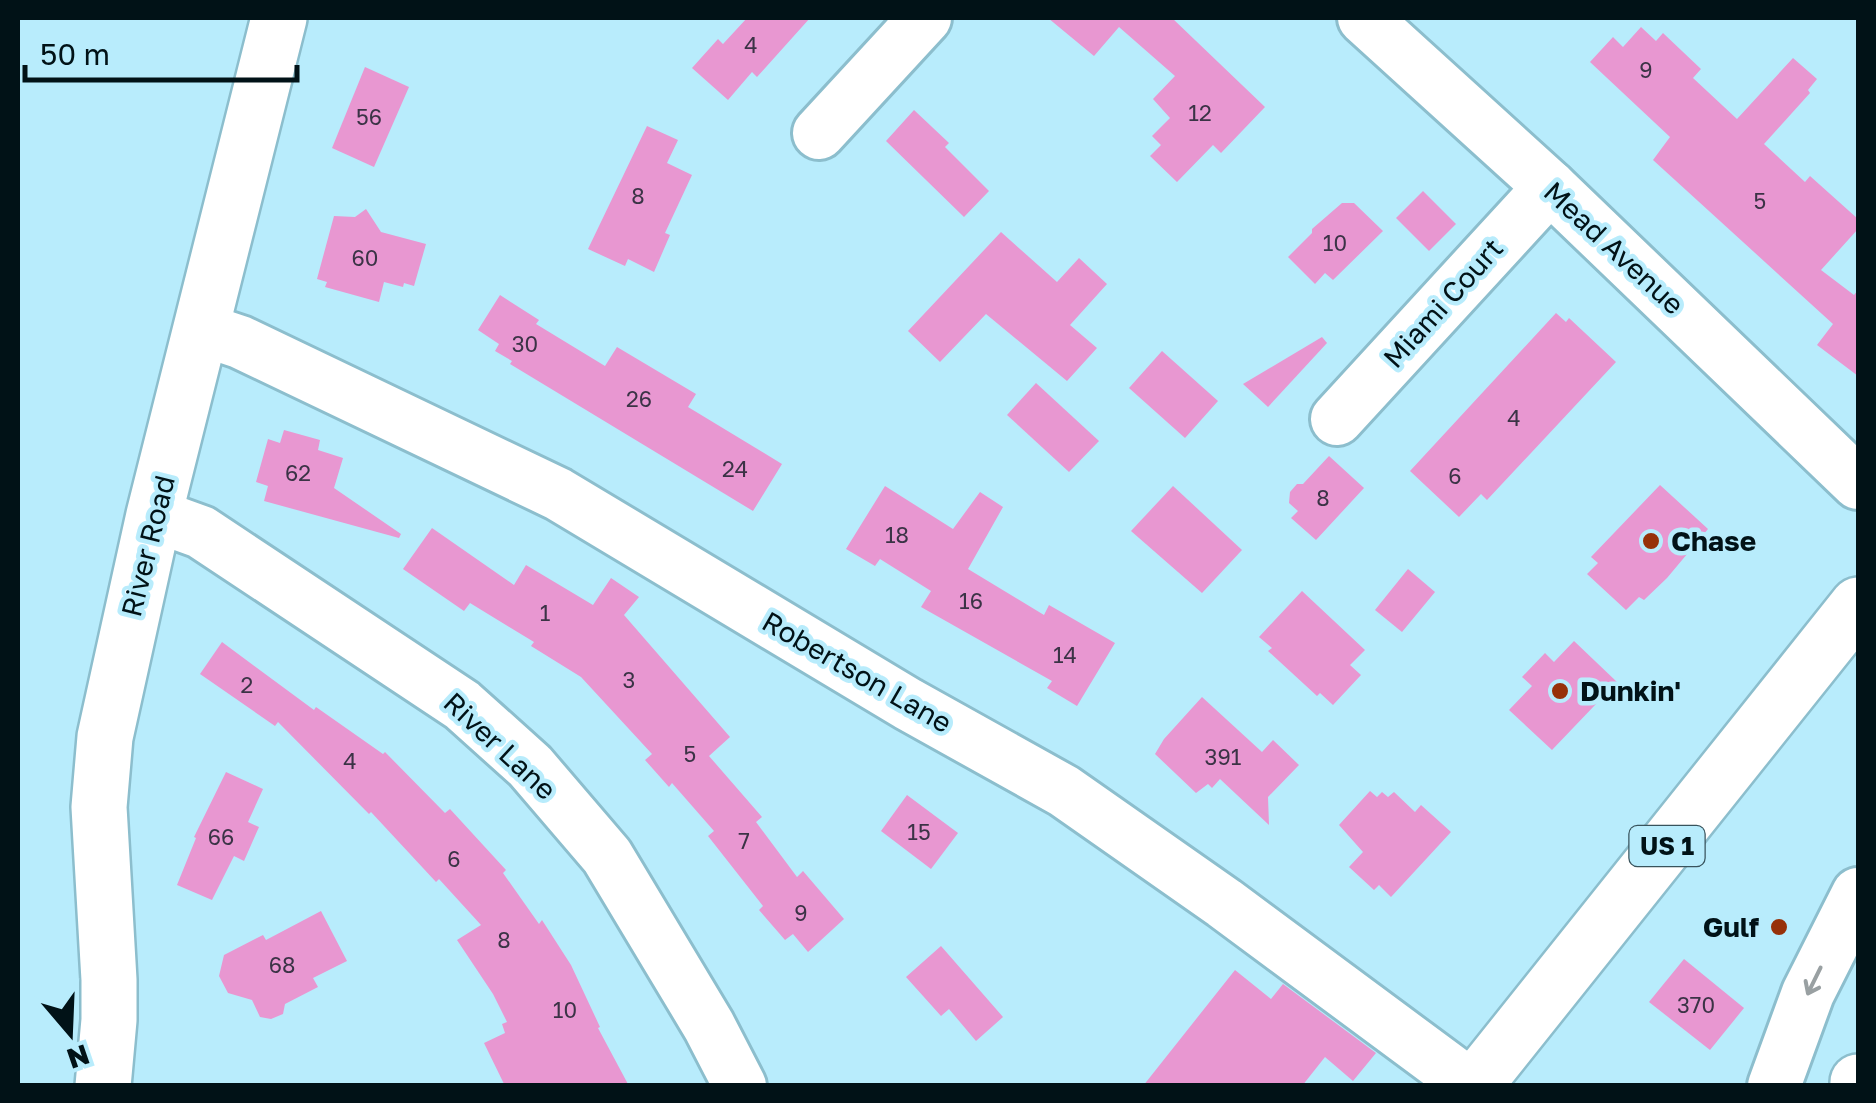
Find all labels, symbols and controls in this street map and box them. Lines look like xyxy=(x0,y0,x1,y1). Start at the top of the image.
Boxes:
scale bar xyxy=(25,20,298,82)
house number: 4 xyxy=(744,31,758,58)
text: 50 m xyxy=(40,36,110,72)
house number: 9 xyxy=(1639,56,1653,83)
house number: 12 xyxy=(1188,99,1212,126)
house number: 56 xyxy=(356,103,382,130)
street label: Mead Avenue xyxy=(1538,174,1691,321)
house number: 8 xyxy=(631,182,645,209)
house number: 5 xyxy=(1754,187,1766,214)
house number: 10 xyxy=(1323,229,1347,256)
street label: Miami Court xyxy=(1376,231,1509,374)
house number: 60 xyxy=(352,244,378,271)
house number: 30 xyxy=(512,330,538,357)
house number: 26 xyxy=(626,385,652,412)
house number: 4 xyxy=(1507,404,1521,431)
house number: 24 xyxy=(722,455,748,482)
house number: 62 xyxy=(285,459,311,486)
house number: 6 xyxy=(1448,462,1462,489)
street label: River Road xyxy=(114,472,181,620)
house number: 8 xyxy=(1316,484,1330,511)
house number: 18 xyxy=(885,521,909,548)
place label: Chase xyxy=(1671,524,1756,557)
marker: Chase xyxy=(1640,530,1662,552)
house number: 16 xyxy=(959,587,983,614)
house number: 1 xyxy=(540,599,551,626)
street label: Robertson Lane xyxy=(757,604,958,739)
house number: 14 xyxy=(1053,641,1077,668)
house number: 3 xyxy=(623,666,635,693)
house number: 2 xyxy=(241,671,253,698)
place label: Dunkin' xyxy=(1580,674,1681,707)
marker: Dunkin' xyxy=(1549,680,1571,702)
street label: River Lane xyxy=(437,685,563,806)
house number: 5 xyxy=(684,740,696,767)
house number: 391 xyxy=(1205,743,1242,770)
house number: 4 xyxy=(343,747,357,774)
house number: 15 xyxy=(907,818,931,845)
house number: 66 xyxy=(208,823,234,850)
road number: US 1 xyxy=(1630,826,1704,866)
house number: 7 xyxy=(738,827,750,854)
house number: 6 xyxy=(447,845,461,872)
house number: 9 xyxy=(794,899,808,926)
place label: Gulf xyxy=(1703,910,1760,943)
marker: Gulf xyxy=(1768,916,1790,938)
house number: 8 xyxy=(497,926,511,953)
house number: 68 xyxy=(269,951,295,978)
one-way arrow xyxy=(1804,965,1823,995)
north arrow xyxy=(20,983,120,1083)
house number: 370 xyxy=(1677,991,1715,1018)
house number: 10 xyxy=(553,996,577,1023)
text: N xyxy=(63,1038,94,1076)

